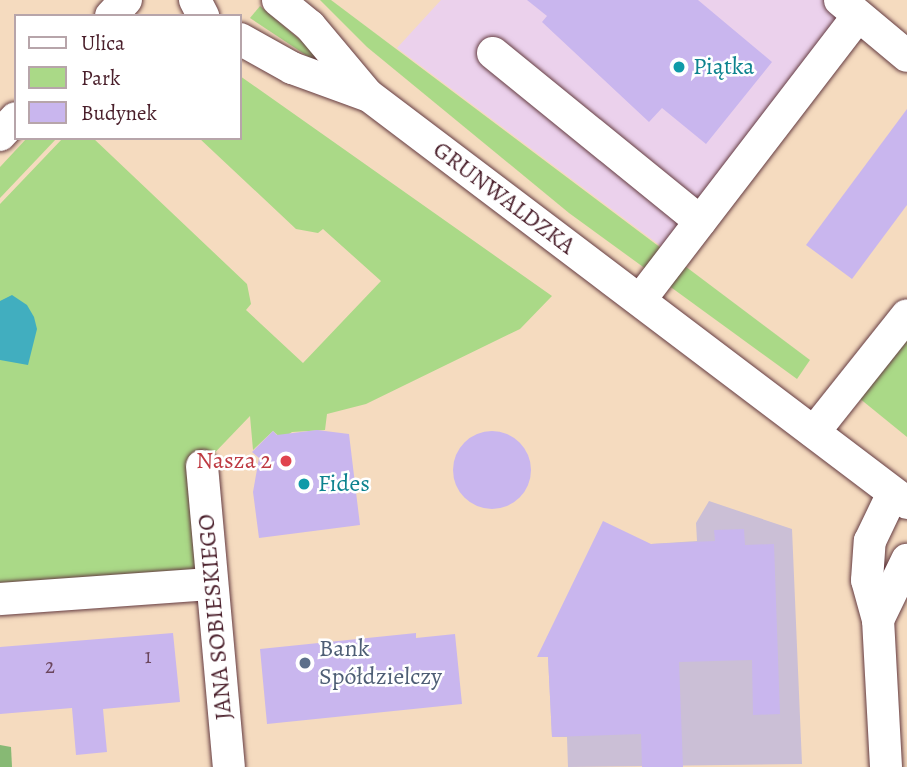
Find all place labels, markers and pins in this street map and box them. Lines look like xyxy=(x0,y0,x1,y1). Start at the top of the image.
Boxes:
place label: Piątka xyxy=(693,53,754,81)
marker: Piątka xyxy=(671,59,687,75)
place label: Nasza 2 xyxy=(196,447,272,475)
marker: Nasza 2 xyxy=(278,453,294,469)
place label: Fides xyxy=(318,470,370,498)
marker: Fides xyxy=(296,476,312,492)
place label: Bank Spółdzielczy xyxy=(319,635,442,691)
marker: Bank Spółdzielczy xyxy=(297,655,313,671)

